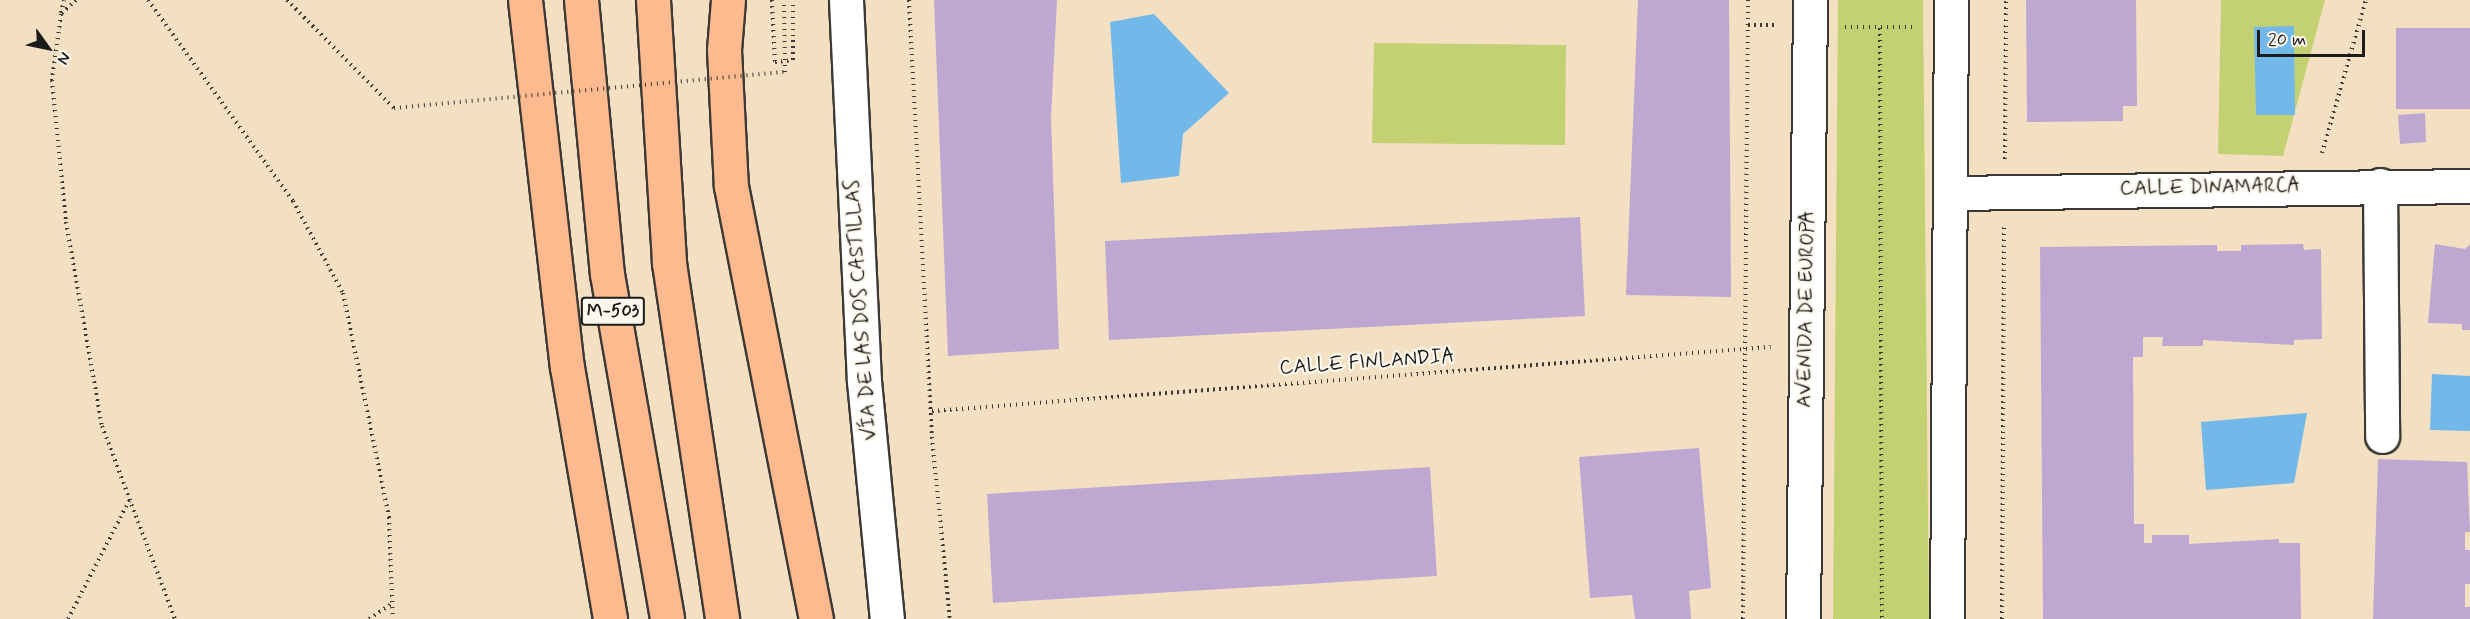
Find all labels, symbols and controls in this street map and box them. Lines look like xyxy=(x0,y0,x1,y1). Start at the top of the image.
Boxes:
north arrow xyxy=(18,18,78,78)
scale bar xyxy=(2260,18,2368,56)
text: 20 m xyxy=(2268,28,2306,52)
text: N xyxy=(52,48,75,68)
street label: CALLE DINAMARCA xyxy=(2117,173,2303,201)
street label: VÍA DE LAS DOS CASTILLAS xyxy=(840,177,882,443)
street label: AVENIDA DE EUROPA xyxy=(1792,212,1820,406)
road number: M-503 xyxy=(580,296,646,326)
street label: CALLE FINLANDIA xyxy=(1279,344,1455,380)

